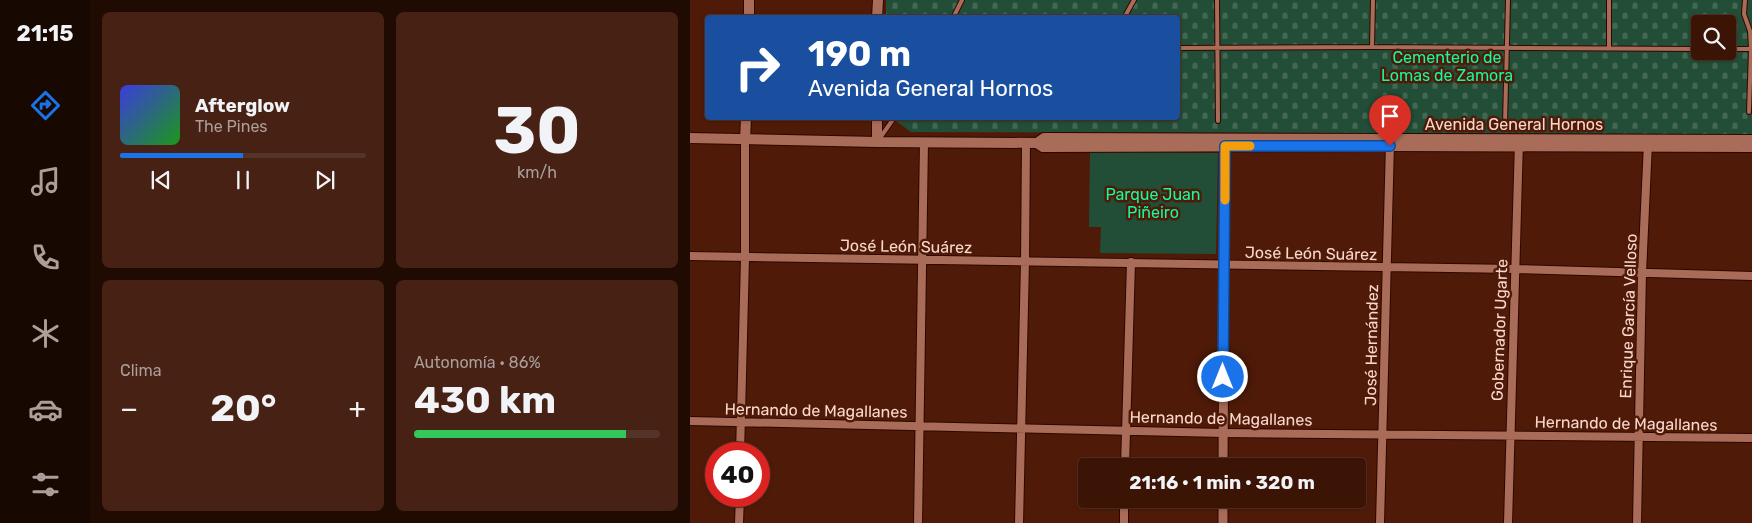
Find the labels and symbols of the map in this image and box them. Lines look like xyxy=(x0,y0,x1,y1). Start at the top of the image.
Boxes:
park label: Cementerio de Lomas de Zamora xyxy=(1381,48,1513,85)
pin xyxy=(1369,95,1411,146)
street label: Avenida General Hornos xyxy=(1425,115,1603,134)
park label: Parque Juan Piñeiro xyxy=(1105,185,1201,222)
street label: Enrique García Velloso xyxy=(1616,233,1641,399)
street label: José León Suárez xyxy=(840,236,972,257)
street label: José León Suárez xyxy=(1245,243,1377,264)
street label: Gobernador Ugarte xyxy=(1488,258,1511,402)
street label: José Hernández xyxy=(1361,284,1382,406)
position arrow xyxy=(1196,350,1248,402)
street label: Hernando de Magallanes xyxy=(724,399,908,422)
street label: Hernando de Magallanes xyxy=(1129,407,1313,430)
street label: Hernando de Magallanes xyxy=(1534,412,1718,435)
speed limit sign: 40 xyxy=(705,442,770,507)

